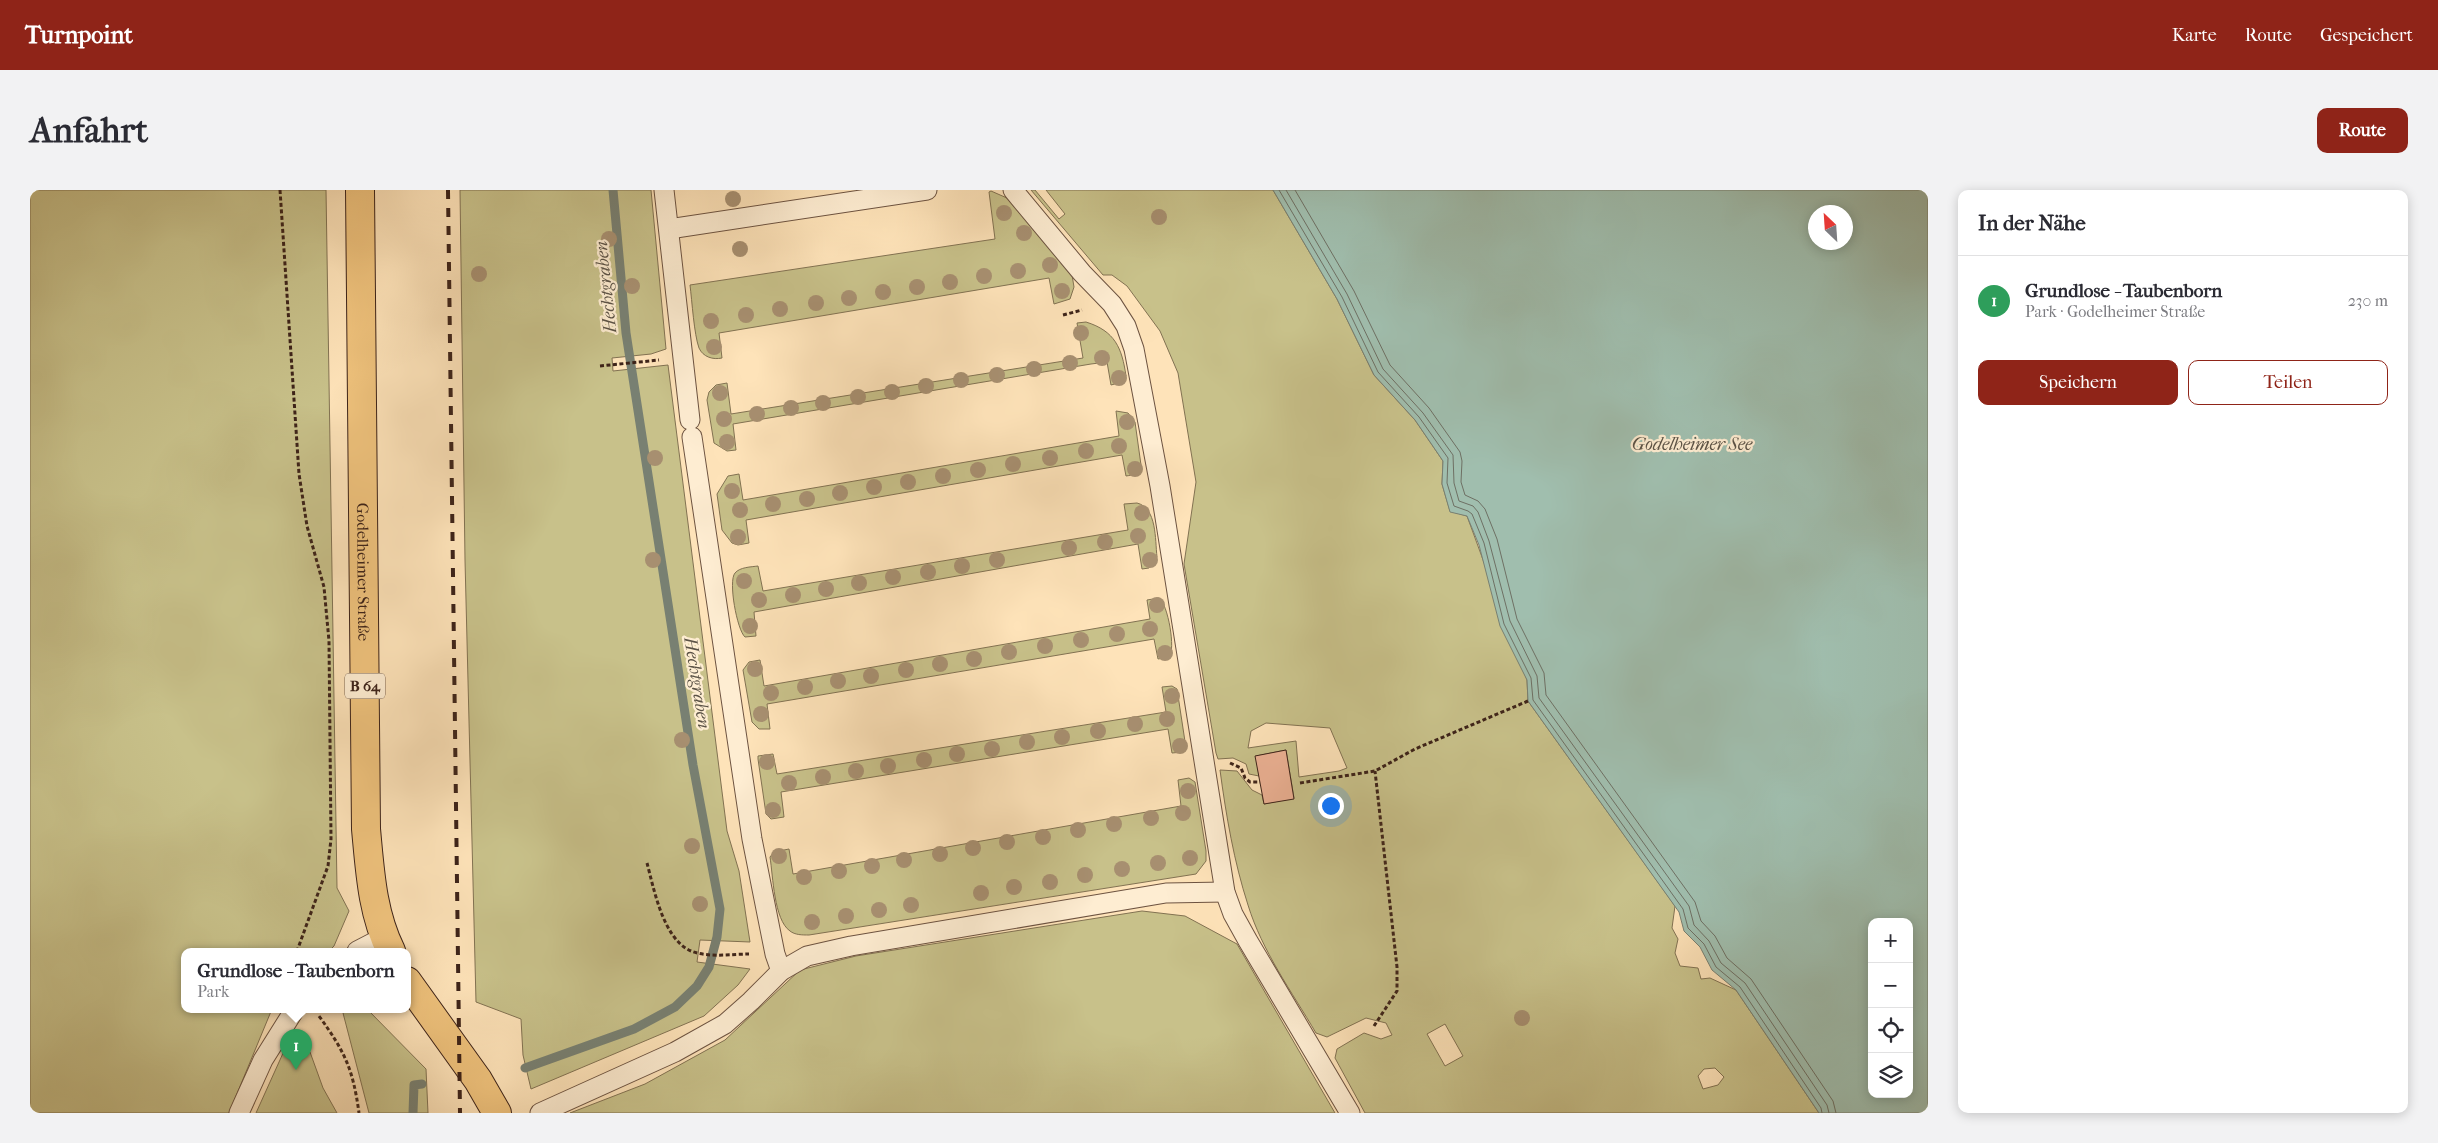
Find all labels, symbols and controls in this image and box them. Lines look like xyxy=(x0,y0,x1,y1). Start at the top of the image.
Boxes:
text: Turnpoint xyxy=(25,21,133,49)
text: Karte xyxy=(2172,25,2217,46)
text: Route xyxy=(2245,25,2292,46)
text: Gespeichert xyxy=(2320,25,2413,46)
button: Route xyxy=(2317,108,2408,153)
text: Anfahrt xyxy=(30,110,148,151)
north arrow xyxy=(1808,205,1853,250)
text: In der Nähe xyxy=(1978,211,2086,235)
water label: Hechtgraben xyxy=(591,240,621,335)
text: Grundlose - Taubenborn xyxy=(2025,280,2222,302)
text: 1 xyxy=(1991,291,1997,310)
text: 230 m xyxy=(2348,291,2388,310)
text: Park · Godelheimer Straße xyxy=(2025,302,2205,321)
button: Speichern xyxy=(1978,360,2178,405)
button: Teilen xyxy=(2188,360,2388,405)
water label: Godelheimer See xyxy=(1632,434,1753,455)
street label: Godelheimer Straße xyxy=(353,503,374,641)
water label: Hechtgraben xyxy=(679,635,715,730)
road number: B 64 xyxy=(345,674,385,698)
your location xyxy=(1318,793,1344,819)
map controls xyxy=(1868,918,1913,1098)
button: + xyxy=(1868,918,1913,963)
popup xyxy=(181,948,411,1013)
text: Grundlose - Taubenborn xyxy=(197,960,395,982)
button: − xyxy=(1868,963,1913,1008)
text: Park xyxy=(197,982,229,1001)
button: locate xyxy=(1868,1008,1913,1053)
pin: 1 xyxy=(280,1029,312,1070)
button: layers xyxy=(1868,1053,1913,1098)

